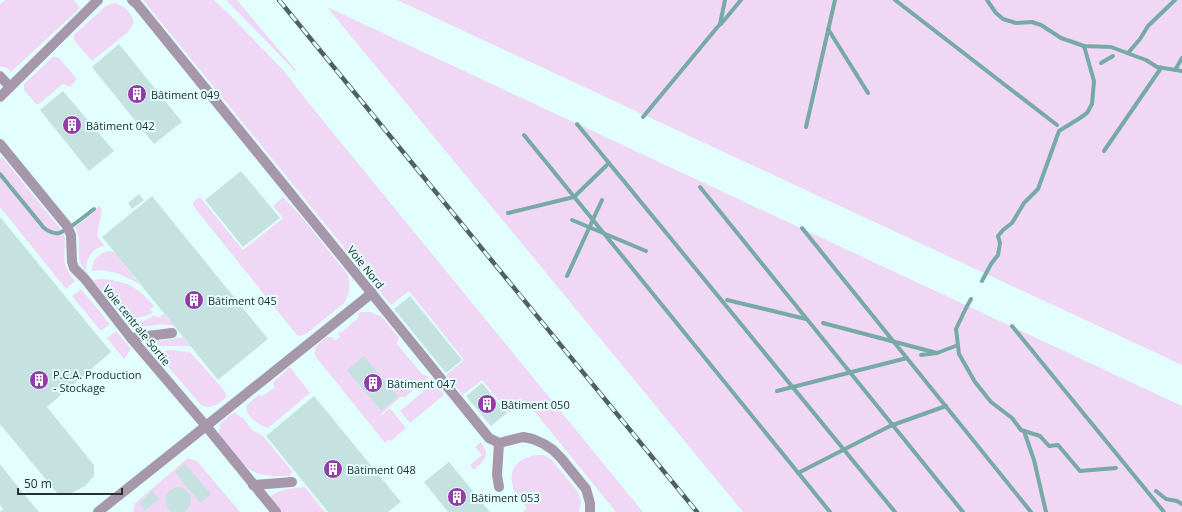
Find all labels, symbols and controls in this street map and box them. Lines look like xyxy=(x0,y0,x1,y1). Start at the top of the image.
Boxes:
building icon: Bâtiment 049 xyxy=(126,83,148,105)
place label: Bâtiment 049 xyxy=(151,87,220,102)
building icon: Bâtiment 042 xyxy=(61,114,83,136)
place label: Bâtiment 042 xyxy=(86,118,155,133)
street label: Voie Nord xyxy=(344,242,388,292)
street label: Voie centrale Sortie xyxy=(100,282,174,368)
building icon: Bâtiment 045 xyxy=(183,289,205,311)
place label: Bâtiment 045 xyxy=(208,293,277,308)
place label: P.C.A. Production - Stockage xyxy=(53,367,142,395)
building icon: P.C.A. Production - Stockage xyxy=(28,369,50,391)
building icon: Bâtiment 047 xyxy=(362,372,384,394)
place label: Bâtiment 047 xyxy=(387,376,456,391)
building icon: Bâtiment 050 xyxy=(476,393,498,415)
place label: Bâtiment 050 xyxy=(501,397,570,412)
building icon: Bâtiment 048 xyxy=(322,458,344,480)
place label: Bâtiment 048 xyxy=(347,462,416,477)
scale bar xyxy=(18,470,122,496)
text: 50 m xyxy=(24,475,52,492)
building icon: Bâtiment 053 xyxy=(446,486,468,508)
place label: Bâtiment 053 xyxy=(471,490,540,505)

